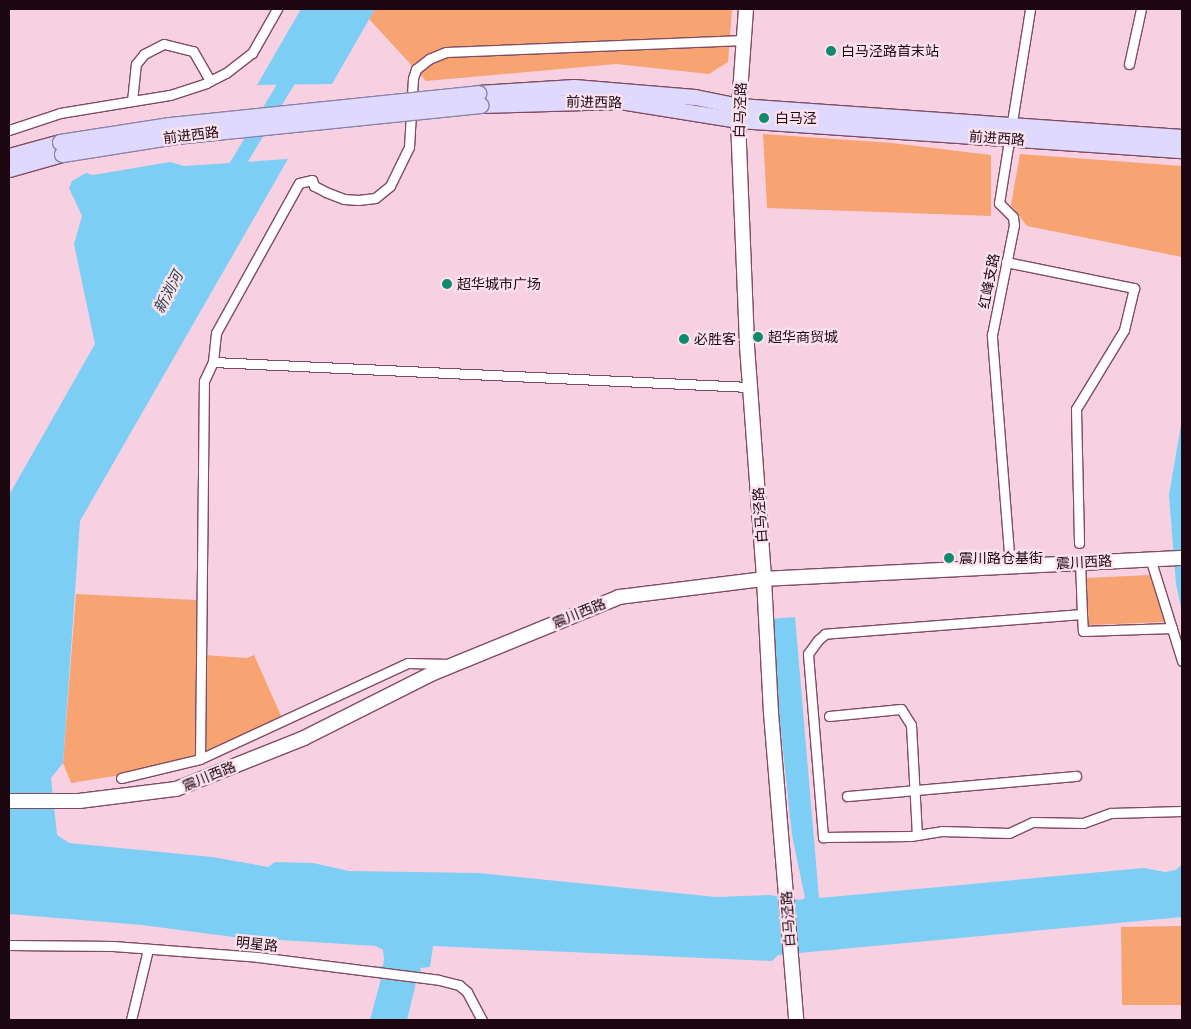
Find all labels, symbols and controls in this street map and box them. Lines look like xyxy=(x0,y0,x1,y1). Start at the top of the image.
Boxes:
place label: 白马泾路首末站 xyxy=(841,43,939,59)
marker: 白马泾路首末站 xyxy=(825,45,837,57)
street label: 白马泾路 xyxy=(731,82,749,138)
street label: 前进西路 xyxy=(566,93,622,111)
place label: 白马泾 xyxy=(775,110,817,126)
marker: 白马泾 xyxy=(757,111,771,125)
street label: 前进西路 xyxy=(162,123,220,147)
street label: 前进西路 xyxy=(968,128,1026,148)
street label: 红峰支路 xyxy=(975,252,1003,310)
water label: 新浏河 xyxy=(149,268,187,316)
place label: 超华城市广场 xyxy=(457,276,541,292)
marker: 超华城市广场 xyxy=(441,278,453,290)
place label: 超华商贸城 xyxy=(768,329,838,345)
place label: 必胜客 xyxy=(694,331,736,347)
marker: 超华商贸城 xyxy=(752,331,764,343)
marker: 必胜客 xyxy=(678,333,690,345)
street label: 白马泾路 xyxy=(750,486,770,544)
place label: 震川路仓基街 xyxy=(959,550,1043,566)
marker: 震川路仓基街 xyxy=(943,552,955,564)
street label: 震川西路 xyxy=(1056,552,1112,572)
street label: 震川西路 xyxy=(550,595,608,631)
street label: 震川西路 xyxy=(180,758,238,794)
street label: 白马泾路 xyxy=(778,890,798,948)
street label: 明星路 xyxy=(235,933,279,955)

